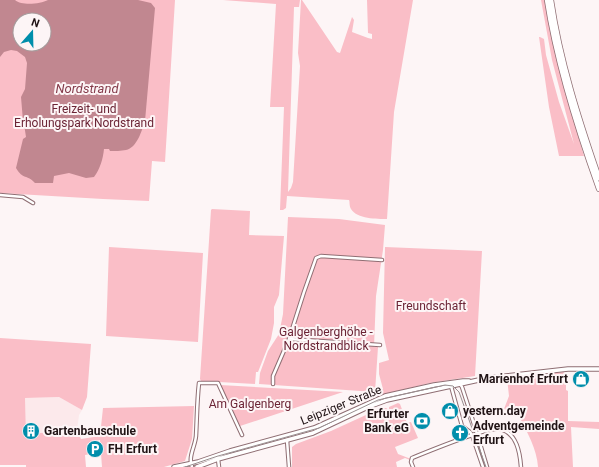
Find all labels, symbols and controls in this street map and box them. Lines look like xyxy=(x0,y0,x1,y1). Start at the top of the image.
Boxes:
north arrow xyxy=(12,12,52,52)
text: N xyxy=(29,16,41,31)
water label: Nordstrand xyxy=(55,81,119,96)
park label: Freizeit- und Erholungspark Nordstrand xyxy=(14,102,154,130)
park label: Freundschaft xyxy=(396,299,466,313)
park label: Galgenberghöhe - Nordstrandblick xyxy=(279,325,374,353)
shop icon: Marienhof Erfurt xyxy=(571,369,591,389)
place label: Marienhof Erfurt xyxy=(479,372,568,386)
street label: Leipziger Straße xyxy=(298,382,384,428)
park label: Am Galgenberg xyxy=(209,397,291,411)
shop icon: yestern.day xyxy=(440,401,460,421)
place label: yestern.day xyxy=(463,404,527,418)
place label: Erfurter Bank eG xyxy=(364,407,410,435)
bank icon: Erfurter Bank eG xyxy=(412,411,432,431)
place label: Adventgemeinde Erfurt xyxy=(473,419,565,447)
building icon: Gartenbauschule xyxy=(21,421,41,441)
church icon: Adventgemeinde Erfurt xyxy=(450,423,470,443)
place label: Gartenbauschule xyxy=(44,424,136,438)
parking icon: FH Erfurt xyxy=(85,439,105,459)
place label: FH Erfurt xyxy=(108,442,157,456)

